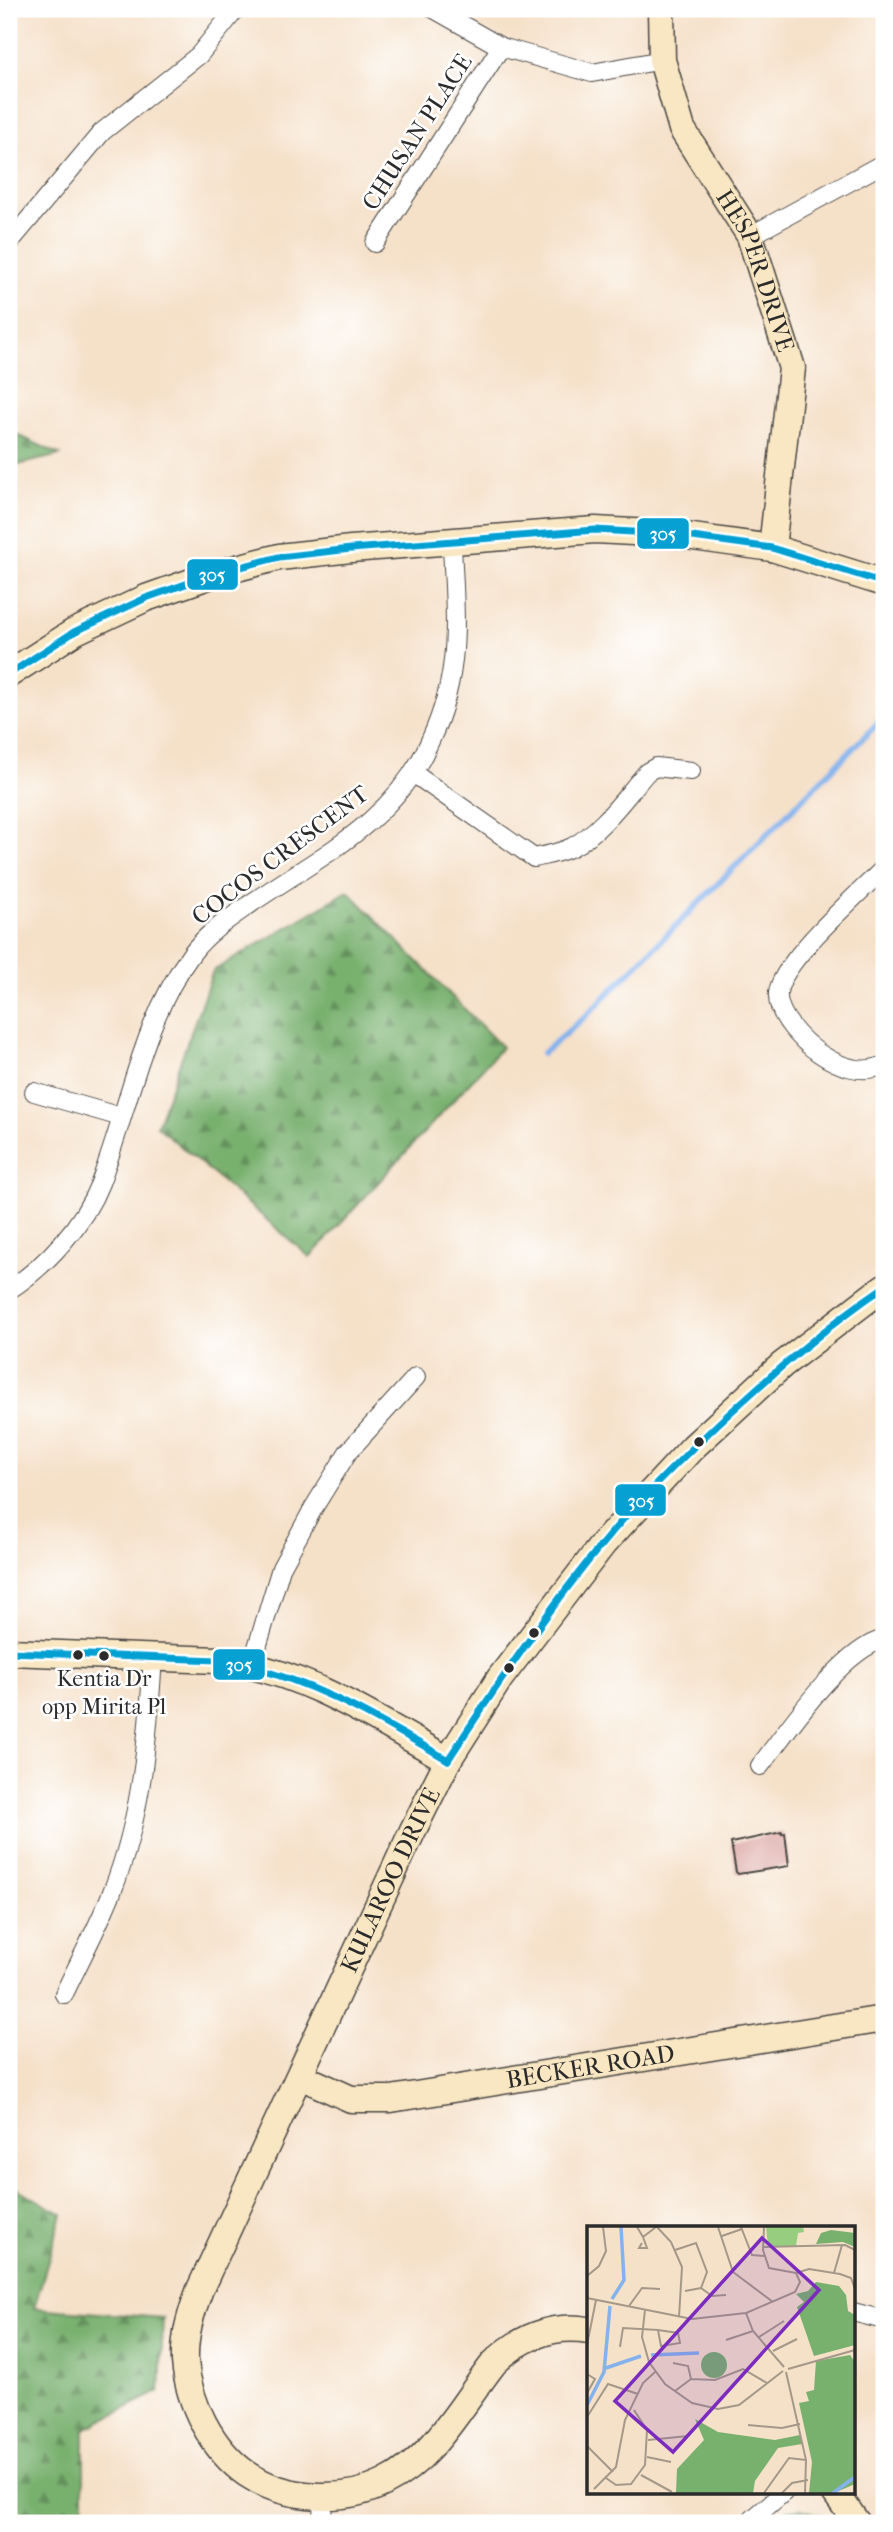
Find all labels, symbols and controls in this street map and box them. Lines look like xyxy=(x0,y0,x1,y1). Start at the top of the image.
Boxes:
street label: CHUSAN PLACE xyxy=(356,49,478,215)
street label: HESPER DRIVE xyxy=(710,185,800,355)
line badge: 305 xyxy=(636,517,690,550)
text: 305 xyxy=(650,523,676,545)
line badge: 305 xyxy=(186,558,239,591)
text: 305 xyxy=(199,564,225,586)
street label: COCOS CRESCENT xyxy=(186,779,374,930)
unlabelled marker xyxy=(692,1435,706,1449)
line badge: 305 xyxy=(614,1483,667,1517)
text: 305 xyxy=(628,1490,654,1512)
unlabelled marker xyxy=(527,1626,541,1640)
unlabelled marker xyxy=(71,1648,85,1662)
line badge: 305 xyxy=(212,1648,266,1681)
marker: Kentia Dr opp Mirita Pl xyxy=(97,1649,111,1663)
text: 305 xyxy=(226,1654,252,1676)
unlabelled marker xyxy=(502,1661,516,1675)
place label: Kentia Dr opp Mirita Pl xyxy=(42,1666,166,1720)
street label: KULAROO DRIVE xyxy=(335,1783,446,1977)
street label: BECKER ROAD xyxy=(504,2039,677,2094)
inset map xyxy=(587,2226,854,2494)

